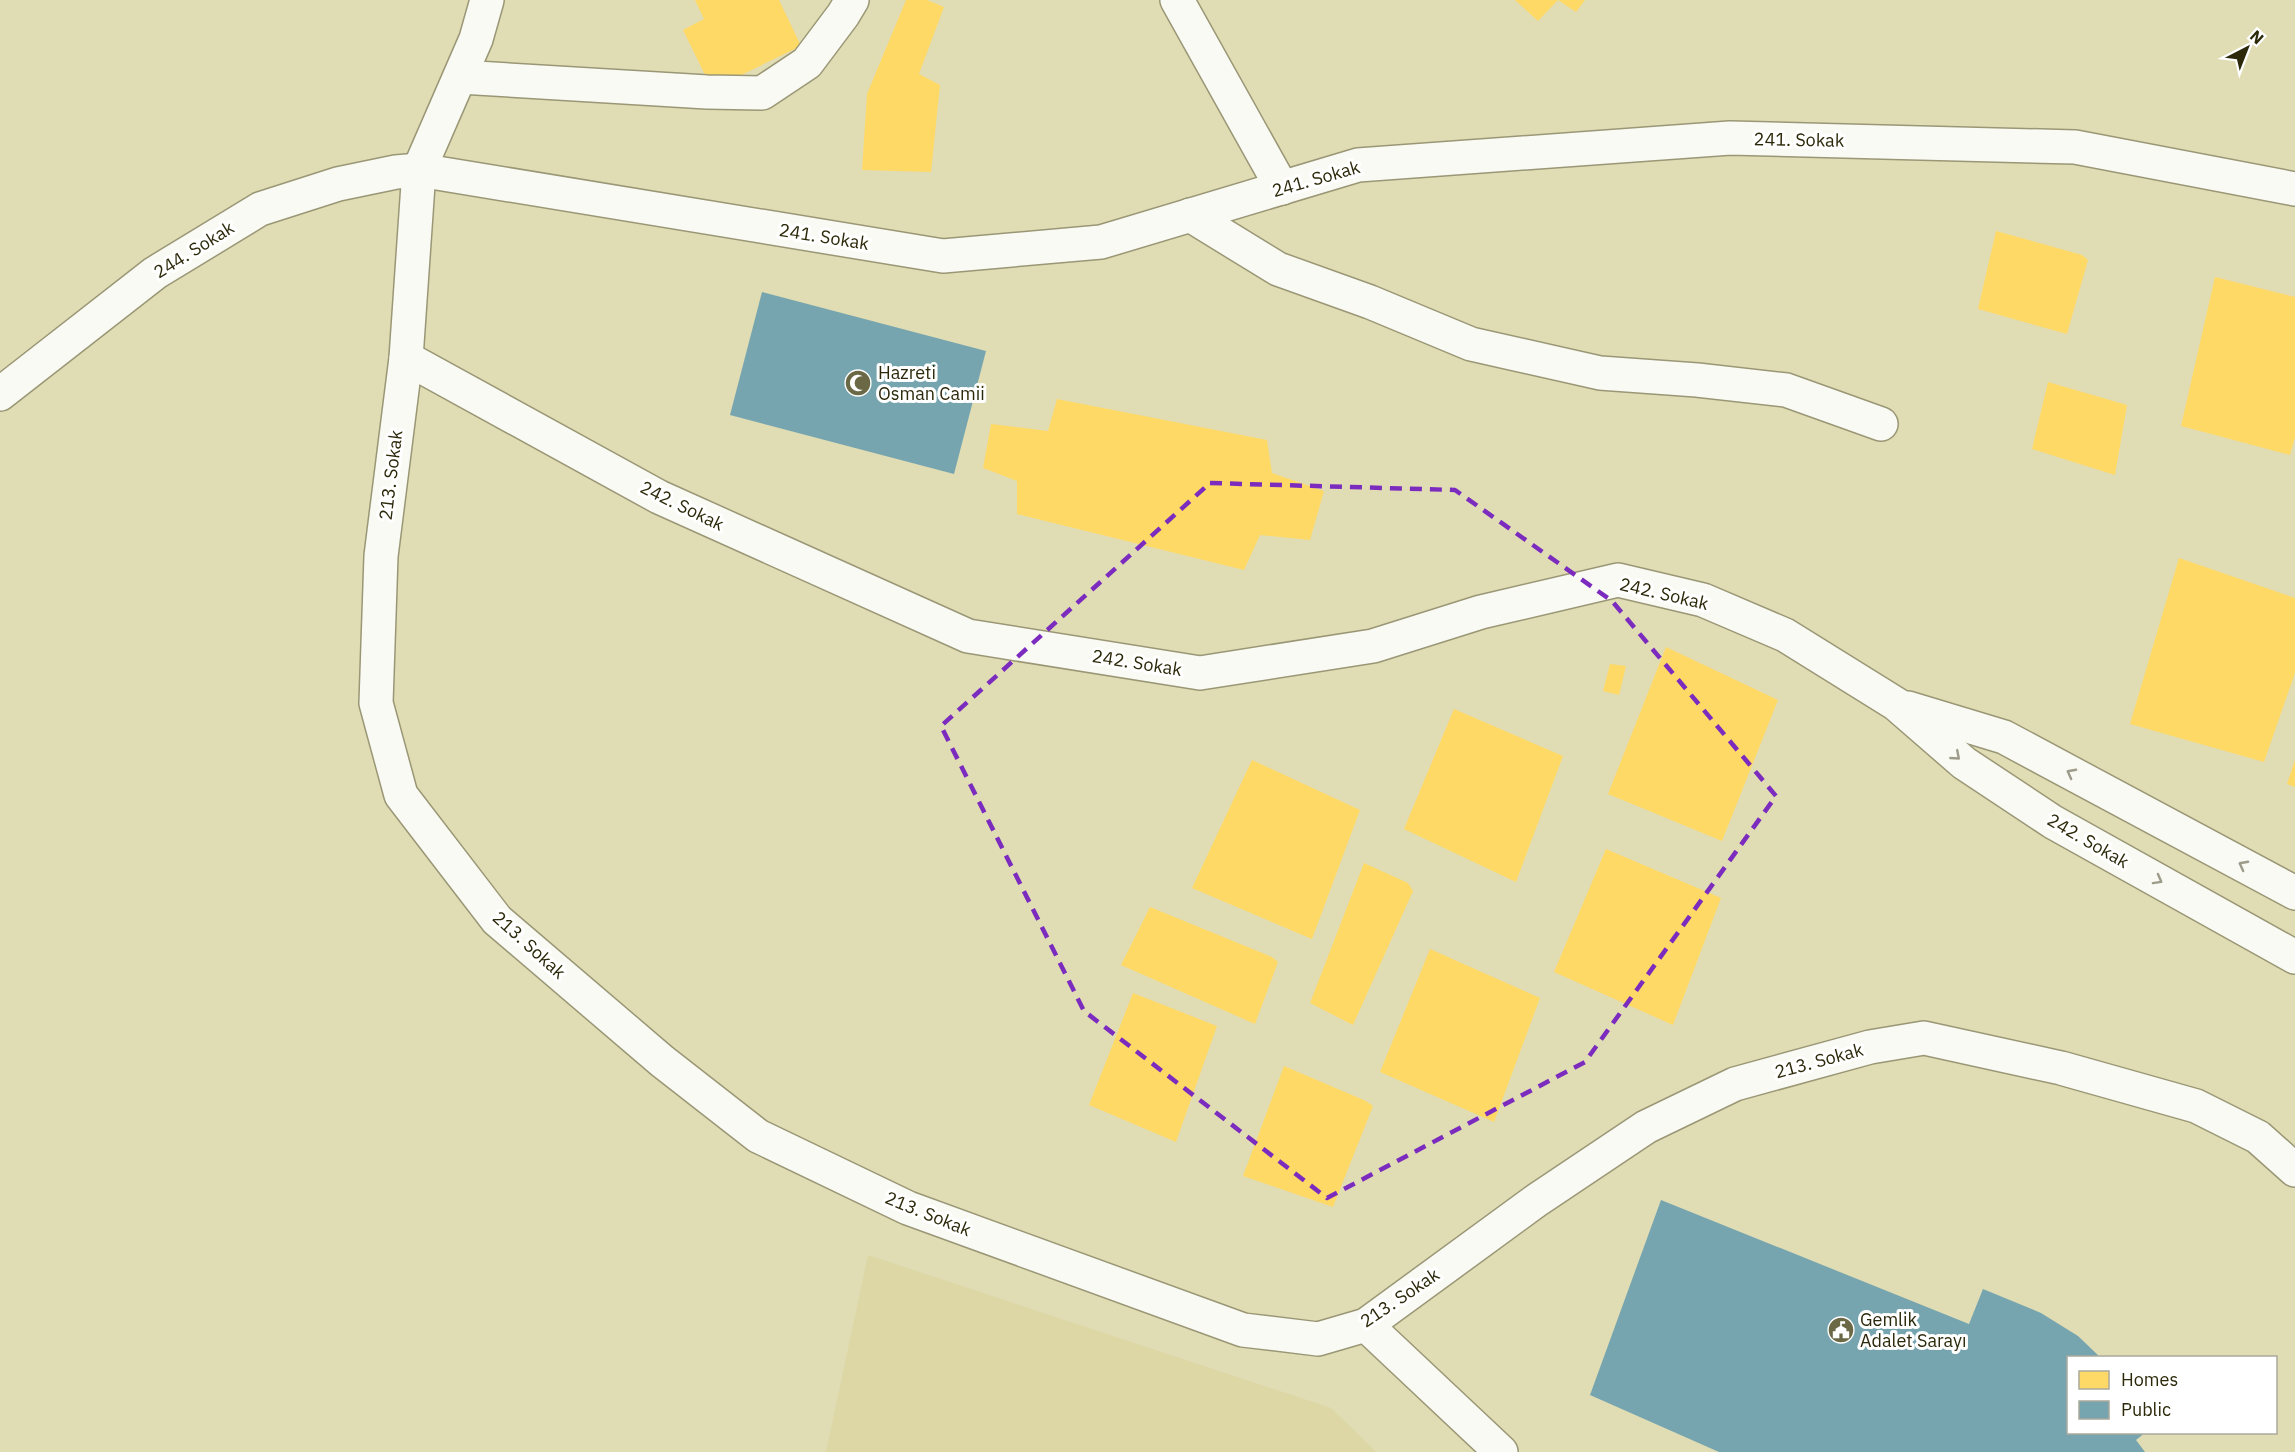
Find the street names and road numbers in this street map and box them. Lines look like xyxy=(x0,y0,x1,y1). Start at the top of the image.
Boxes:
street label: 241. Sokak xyxy=(1754,127,1845,152)
street label: 241. Sokak xyxy=(1269,155,1363,202)
street label: 244. Sokak xyxy=(149,216,239,283)
street label: 241. Sokak xyxy=(778,218,871,255)
street label: 213. Sokak xyxy=(374,428,407,521)
street label: 242. Sokak xyxy=(636,475,728,536)
street label: 242. Sokak xyxy=(1617,572,1711,615)
street label: 242. Sokak xyxy=(1091,644,1184,681)
street label: 242. Sokak xyxy=(2043,808,2134,873)
street label: 213. Sokak xyxy=(488,906,571,984)
street label: 213. Sokak xyxy=(1772,1038,1866,1083)
street label: 213. Sokak xyxy=(882,1186,975,1241)
street label: 213. Sokak xyxy=(1356,1262,1444,1332)

